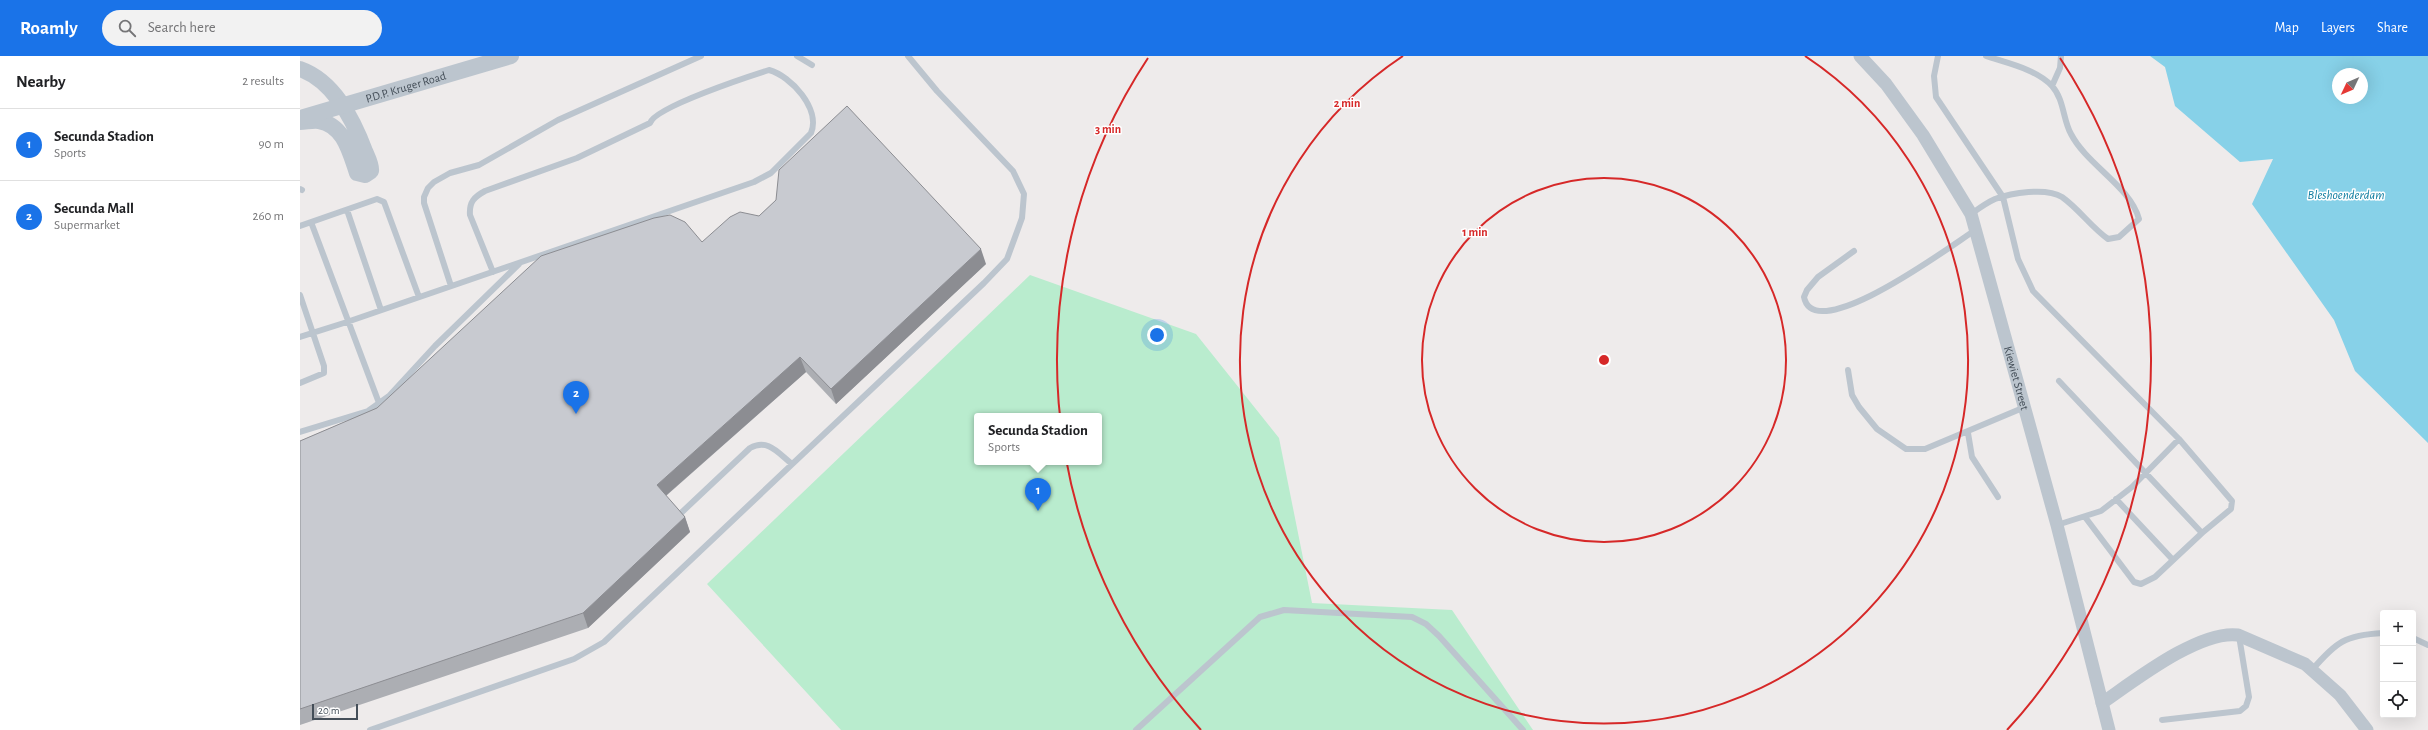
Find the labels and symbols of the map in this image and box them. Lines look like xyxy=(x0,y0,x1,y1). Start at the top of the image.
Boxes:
north arrow xyxy=(2332,68,2368,104)
street label: P.D.P. Kruger Road xyxy=(364,70,447,105)
text: 2 min xyxy=(1334,97,1360,109)
text: 3 min xyxy=(1095,123,1121,135)
water label: Bleshoenderdam xyxy=(2308,189,2384,202)
text: 1 min xyxy=(1462,226,1488,238)
your location xyxy=(1147,325,1167,345)
street label: Kiewiet Street xyxy=(2002,345,2031,412)
centre of rings xyxy=(1597,353,1611,367)
pin: 2 xyxy=(563,381,589,414)
pin: 1 xyxy=(1025,478,1051,511)
scale bar xyxy=(312,702,358,721)

